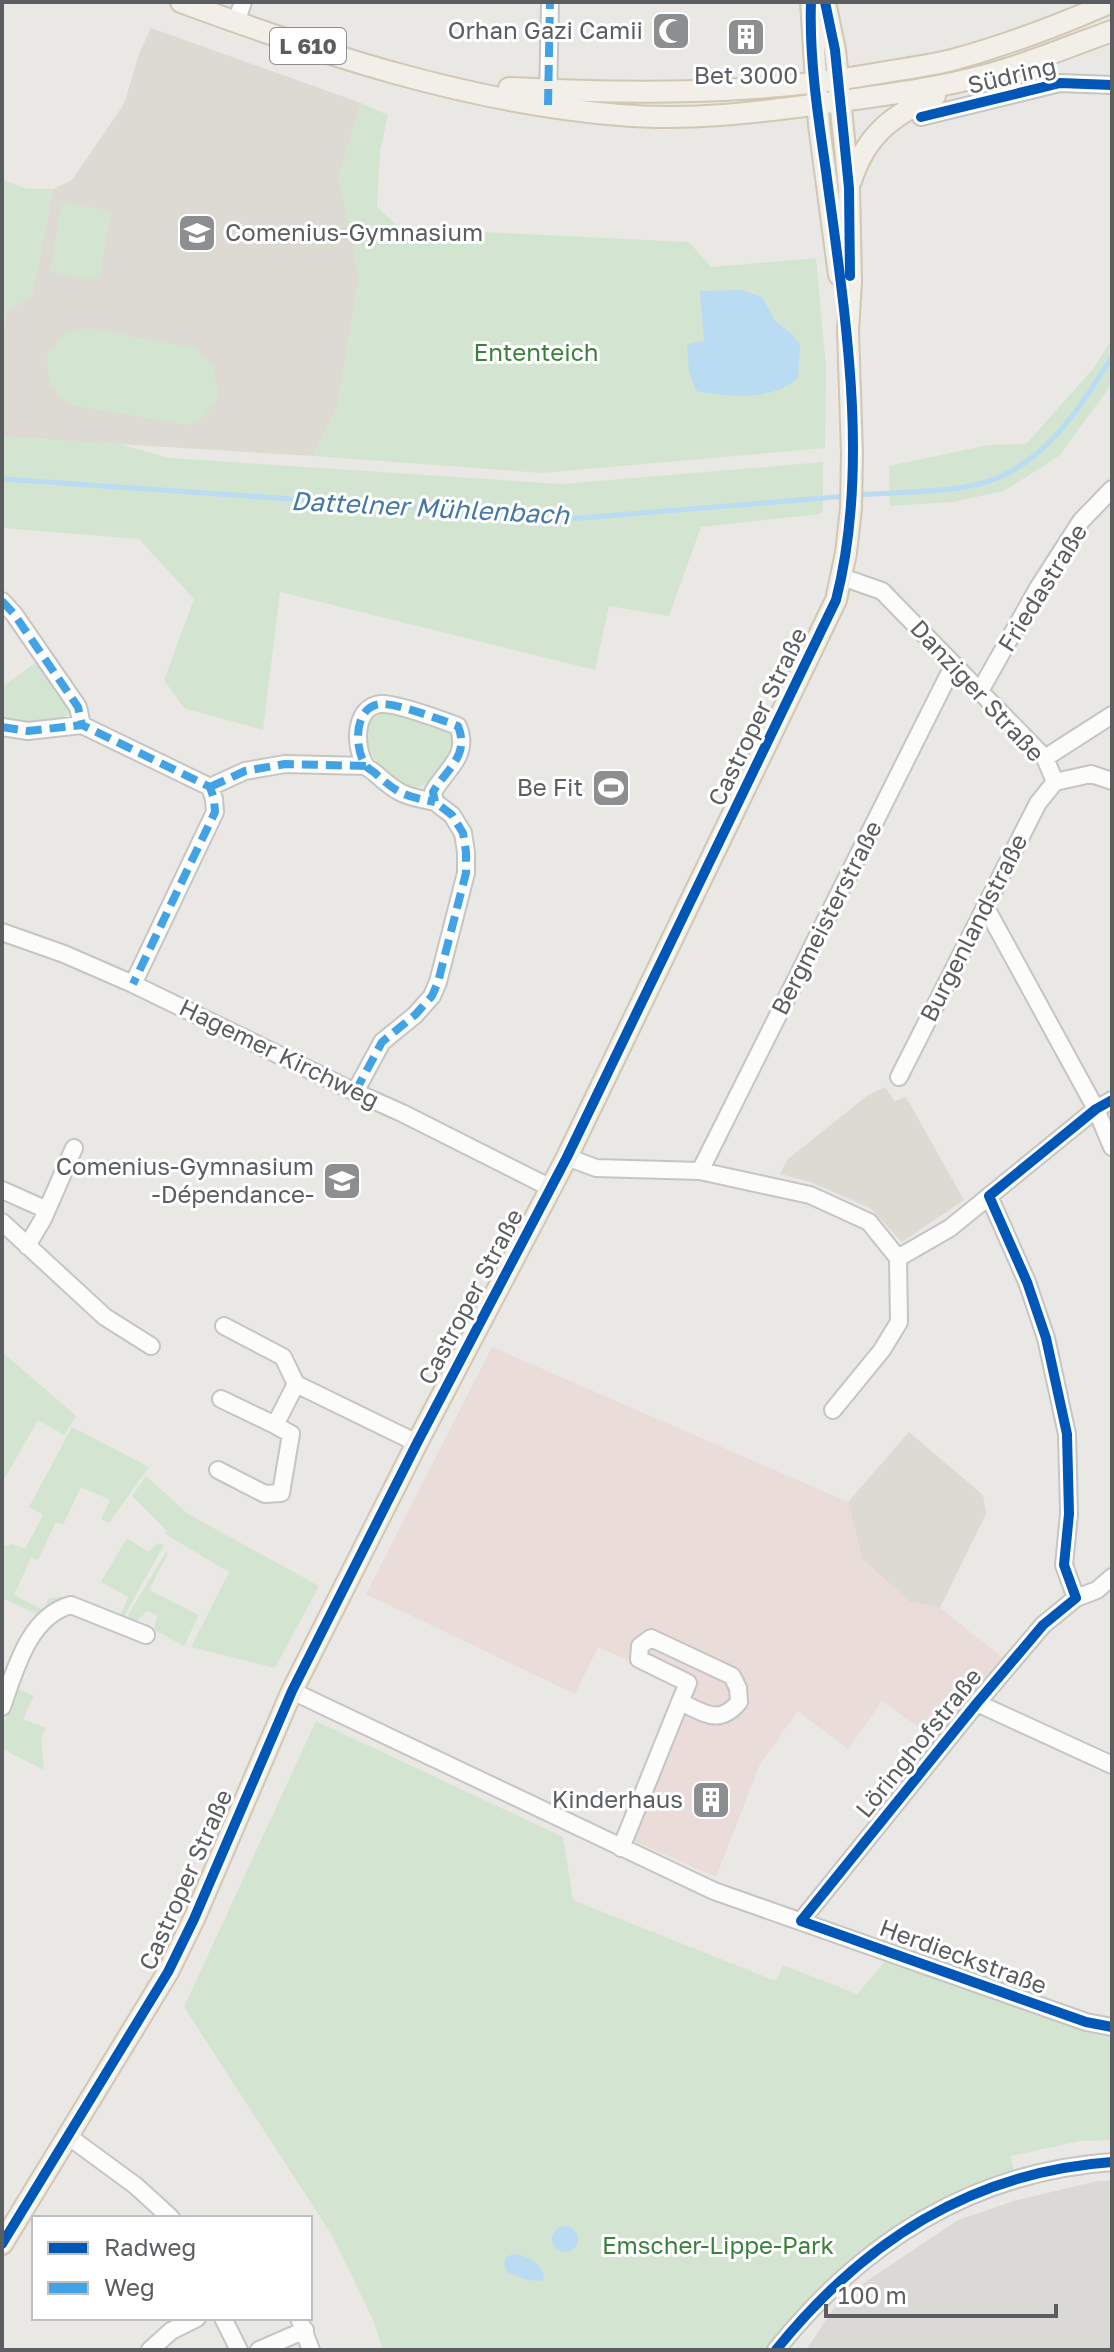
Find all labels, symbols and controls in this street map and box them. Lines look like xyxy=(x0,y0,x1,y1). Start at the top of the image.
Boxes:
mosque icon: Orhan Gazi Camii xyxy=(650,10,692,52)
place label: Orhan Gazi Camii xyxy=(448,15,643,44)
building icon: Bet 3000 xyxy=(725,16,767,58)
road number: L 610 xyxy=(270,28,346,64)
street label: Südring xyxy=(965,50,1059,99)
place label: Bet 3000 xyxy=(694,60,798,89)
school or university icon: Comenius-Gymnasium xyxy=(176,212,218,254)
place label: Comenius-Gymnasium xyxy=(225,217,483,246)
park label: Ententeich xyxy=(474,337,599,366)
water label: Dattelner Mühlenbach xyxy=(290,485,571,530)
street label: Friedastraße xyxy=(991,518,1092,656)
street label: Danziger Straße xyxy=(905,613,1051,767)
street label: Castroper Straße xyxy=(701,622,812,810)
sports icon: Be Fit xyxy=(590,767,632,809)
place label: Be Fit xyxy=(517,772,583,801)
street label: Bergmeisterstraße xyxy=(764,815,887,1019)
street label: Burgenlandstraße xyxy=(913,829,1033,1026)
street label: Hagemer Kirchweg xyxy=(175,992,384,1114)
place label: Comenius-Gymnasium -Dépendance- xyxy=(56,1151,314,1208)
school or university icon: Comenius-Gymnasium -Dépendance- xyxy=(321,1160,363,1202)
street label: Castroper Straße xyxy=(411,1204,528,1389)
street label: Löringhofstraße xyxy=(849,1662,987,1823)
building icon: Kinderhaus xyxy=(690,1779,732,1821)
place label: Kinderhaus xyxy=(552,1784,683,1813)
street label: Castroper Straße xyxy=(132,1785,237,1974)
street label: Herdieckstraße xyxy=(876,1912,1051,1999)
legend xyxy=(32,2216,312,2320)
park label: Emscher-Lippe-Park xyxy=(602,2230,834,2259)
text: Radweg xyxy=(104,2232,196,2261)
scale bar xyxy=(826,2268,1056,2318)
text: Weg xyxy=(104,2272,155,2301)
text: 100 m xyxy=(838,2280,907,2309)

